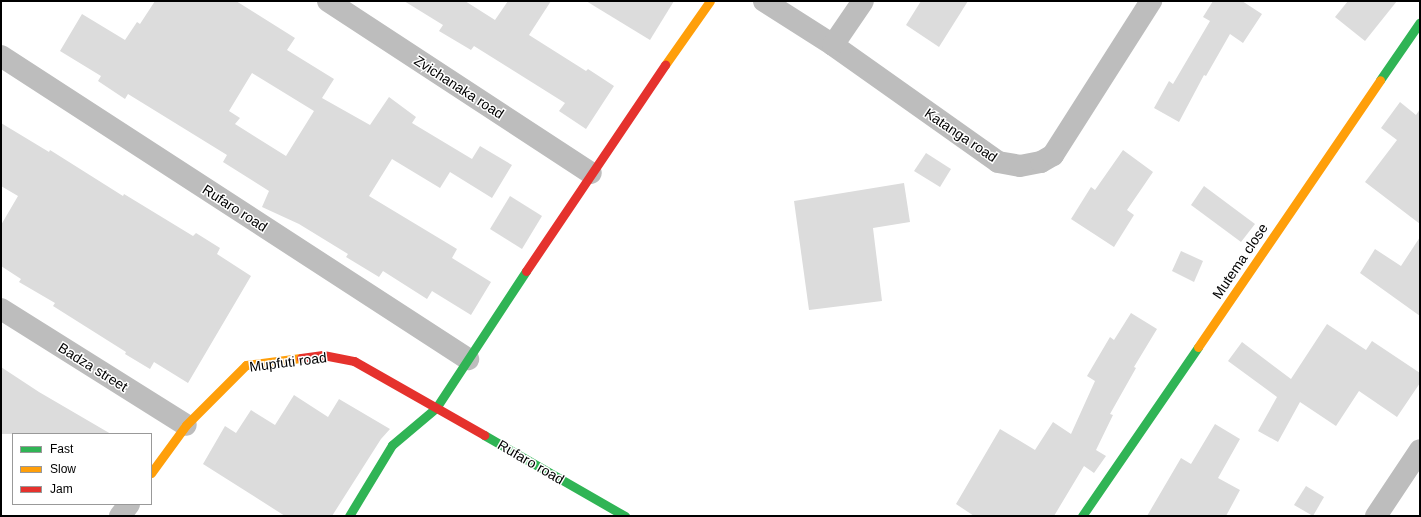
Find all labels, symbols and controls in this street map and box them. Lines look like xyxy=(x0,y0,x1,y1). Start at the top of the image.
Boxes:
street label: Zvichanaka road xyxy=(411,52,507,122)
street label: Katanga road xyxy=(921,105,1001,165)
street label: Rufaro road xyxy=(199,181,271,235)
street label: Mutema close xyxy=(1209,220,1271,302)
street label: Badza street xyxy=(55,339,131,395)
street label: Mupfuti road xyxy=(248,349,328,375)
legend xyxy=(12,433,152,505)
street label: Rufaro road xyxy=(495,436,567,488)
text: Fast xyxy=(50,442,73,456)
text: Slow xyxy=(50,462,76,476)
text: Jam xyxy=(50,482,73,496)

